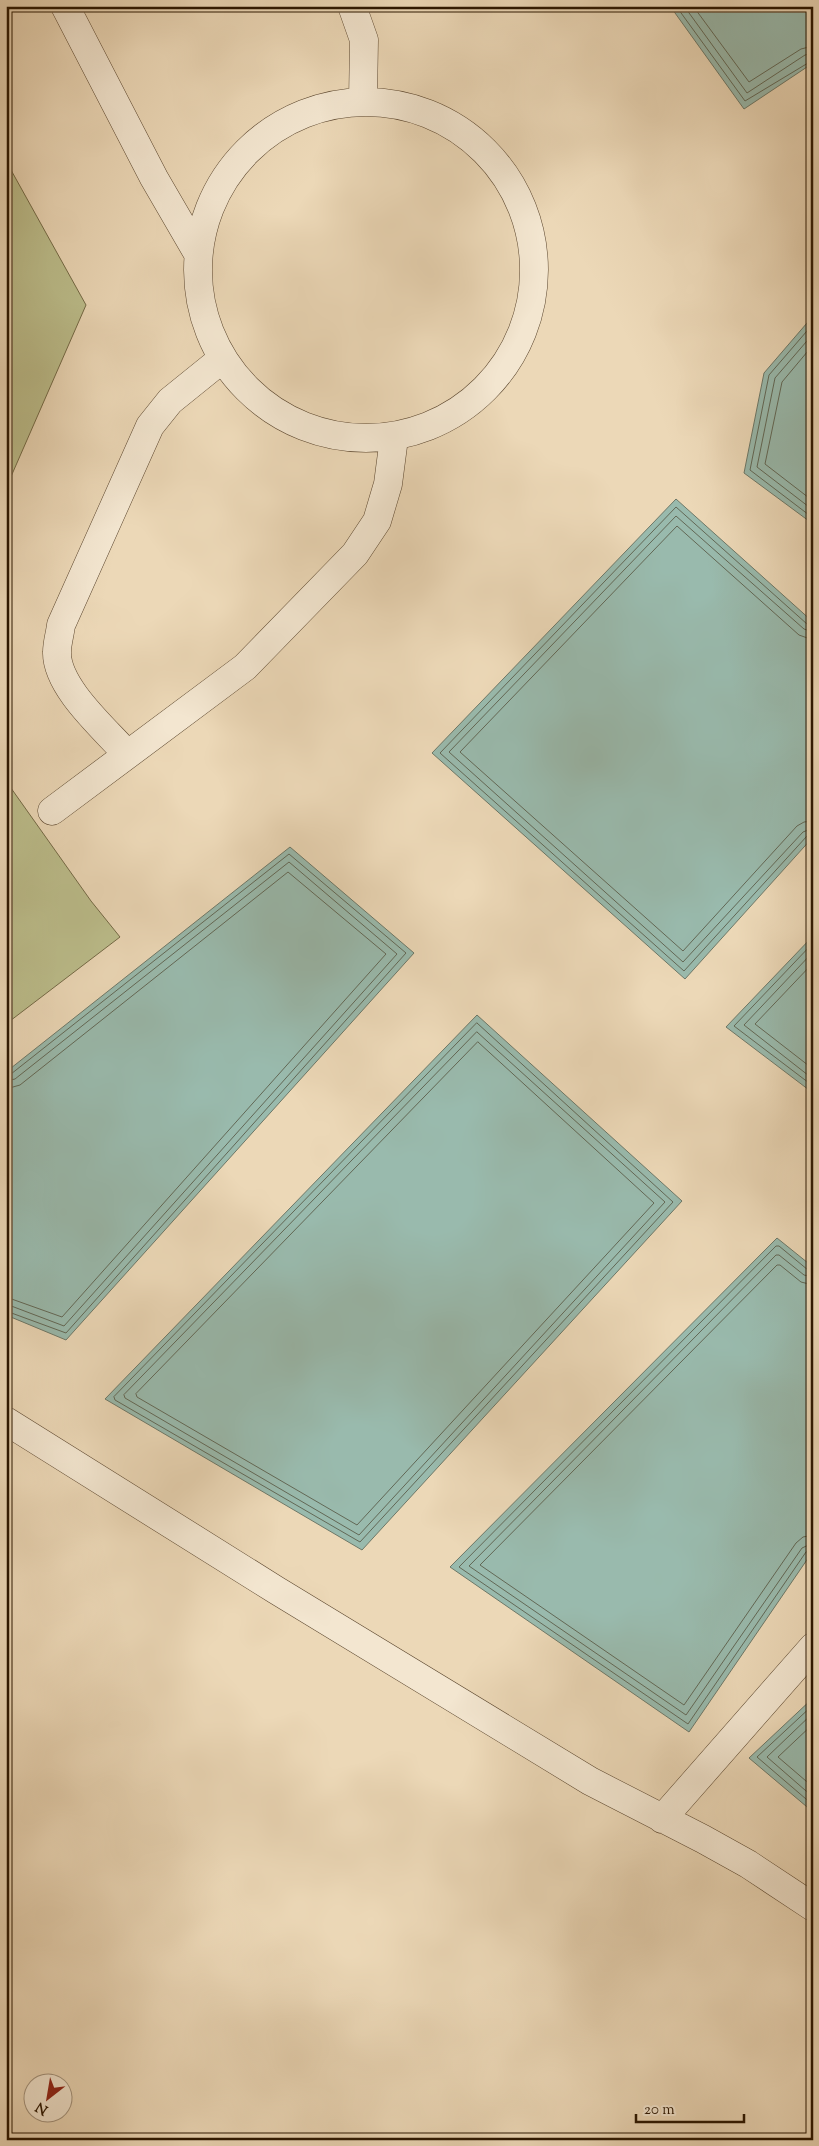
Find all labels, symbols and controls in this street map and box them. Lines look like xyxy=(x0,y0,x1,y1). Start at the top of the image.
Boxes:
north arrow xyxy=(22,2074,72,2124)
scale bar xyxy=(636,2091,744,2123)
text: N xyxy=(32,2096,52,2119)
text: 20 m xyxy=(644,2100,675,2121)

